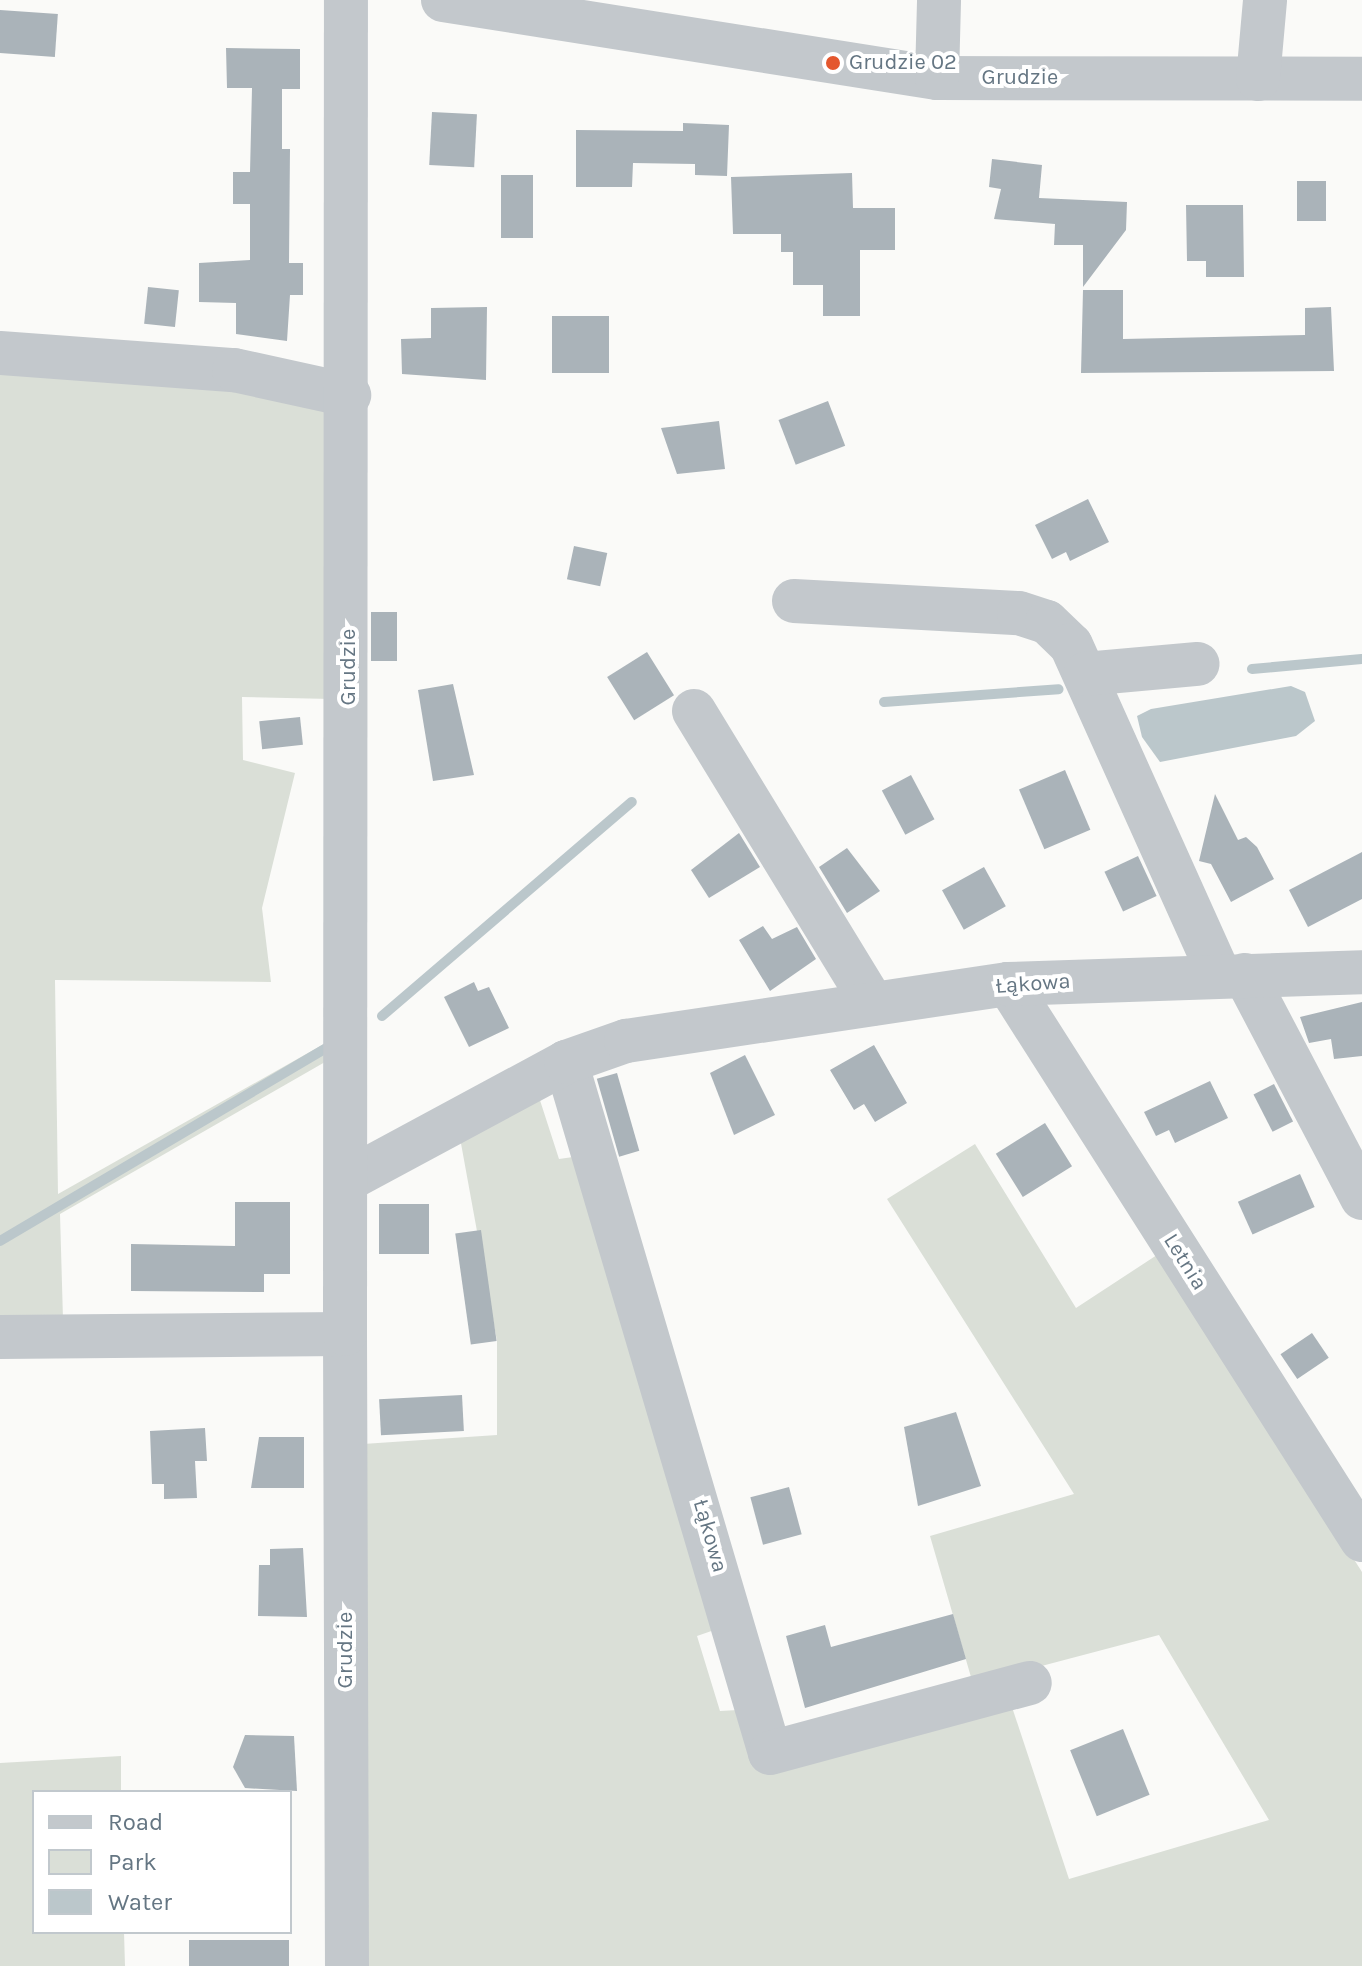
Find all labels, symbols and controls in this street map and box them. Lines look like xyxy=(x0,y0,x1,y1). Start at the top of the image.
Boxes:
place label: Grudzie 02 xyxy=(849,50,957,76)
marker: Grudzie 02 xyxy=(824,54,842,72)
street label: Grudzie xyxy=(982,65,1058,91)
street label: Grudzie xyxy=(336,629,362,705)
street label: Łąkowa xyxy=(995,968,1071,1000)
street label: Letnia xyxy=(1157,1229,1213,1295)
street label: Łąkowa xyxy=(687,1496,733,1576)
street label: Grudzie xyxy=(333,1612,359,1688)
legend xyxy=(32,1790,292,1934)
text: Road xyxy=(108,1808,163,1836)
text: Park xyxy=(108,1848,157,1876)
text: Water xyxy=(108,1888,172,1916)

